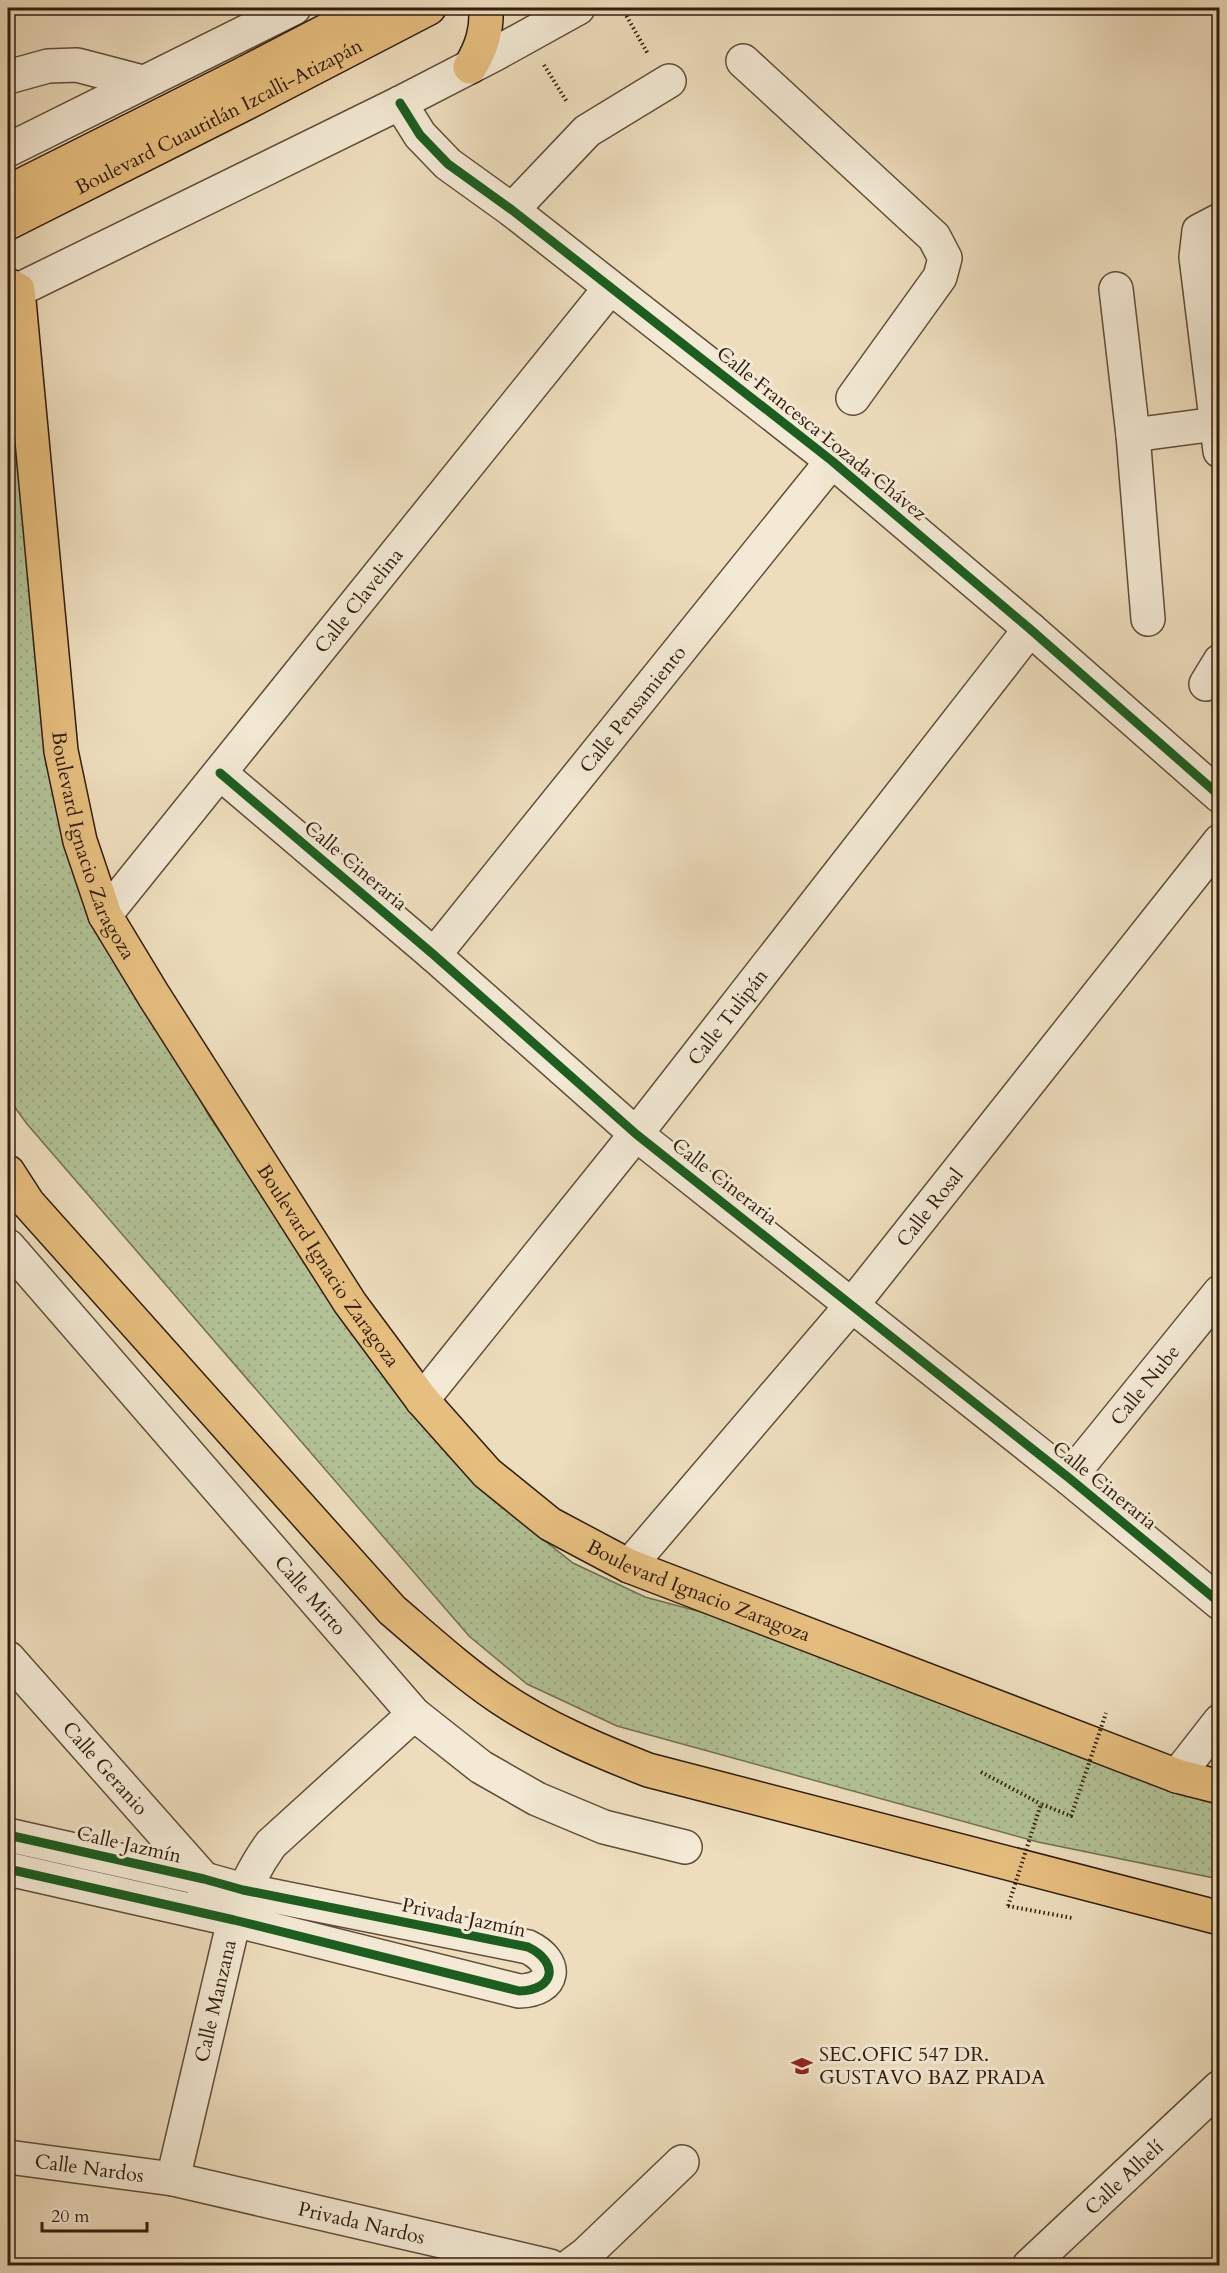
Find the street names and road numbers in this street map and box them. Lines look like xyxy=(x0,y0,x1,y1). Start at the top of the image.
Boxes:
street label: Boulevard Cuautitlán Izcalli-Atizapán xyxy=(70,32,368,201)
street label: Calle Francesca Lozada Chávez xyxy=(711,340,933,527)
street label: Calle Clavelina xyxy=(308,542,410,659)
street label: Calle Pensamiento xyxy=(573,640,692,779)
street label: Boulevard Ignacio Zaragoza xyxy=(45,730,142,965)
street label: Calle Cineraria xyxy=(298,814,413,917)
street label: Calle Tulipán xyxy=(682,963,774,1071)
street label: Calle Cineraria xyxy=(666,1132,783,1231)
street label: Boulevard Ignacio Zaragoza xyxy=(251,1159,406,1373)
street label: Calle Rosal xyxy=(890,1162,970,1253)
street label: Calle Nube xyxy=(1104,1339,1186,1431)
street label: Calle Cineraria xyxy=(1047,1435,1163,1536)
street label: Boulevard Ignacio Zaragoza xyxy=(582,1533,815,1648)
street label: Calle Mirto xyxy=(268,1550,353,1641)
street label: Calle Geranio xyxy=(56,1715,154,1821)
street label: Calle Jazmín xyxy=(74,1819,185,1870)
street label: Privada Jazmín xyxy=(399,1891,529,1944)
street label: Calle Manzana xyxy=(188,1937,243,2065)
street label: Calle Alhelí xyxy=(1079,2134,1170,2221)
street label: Calle Nardos xyxy=(33,2148,145,2189)
street label: Privada Nardos xyxy=(295,2195,428,2251)

